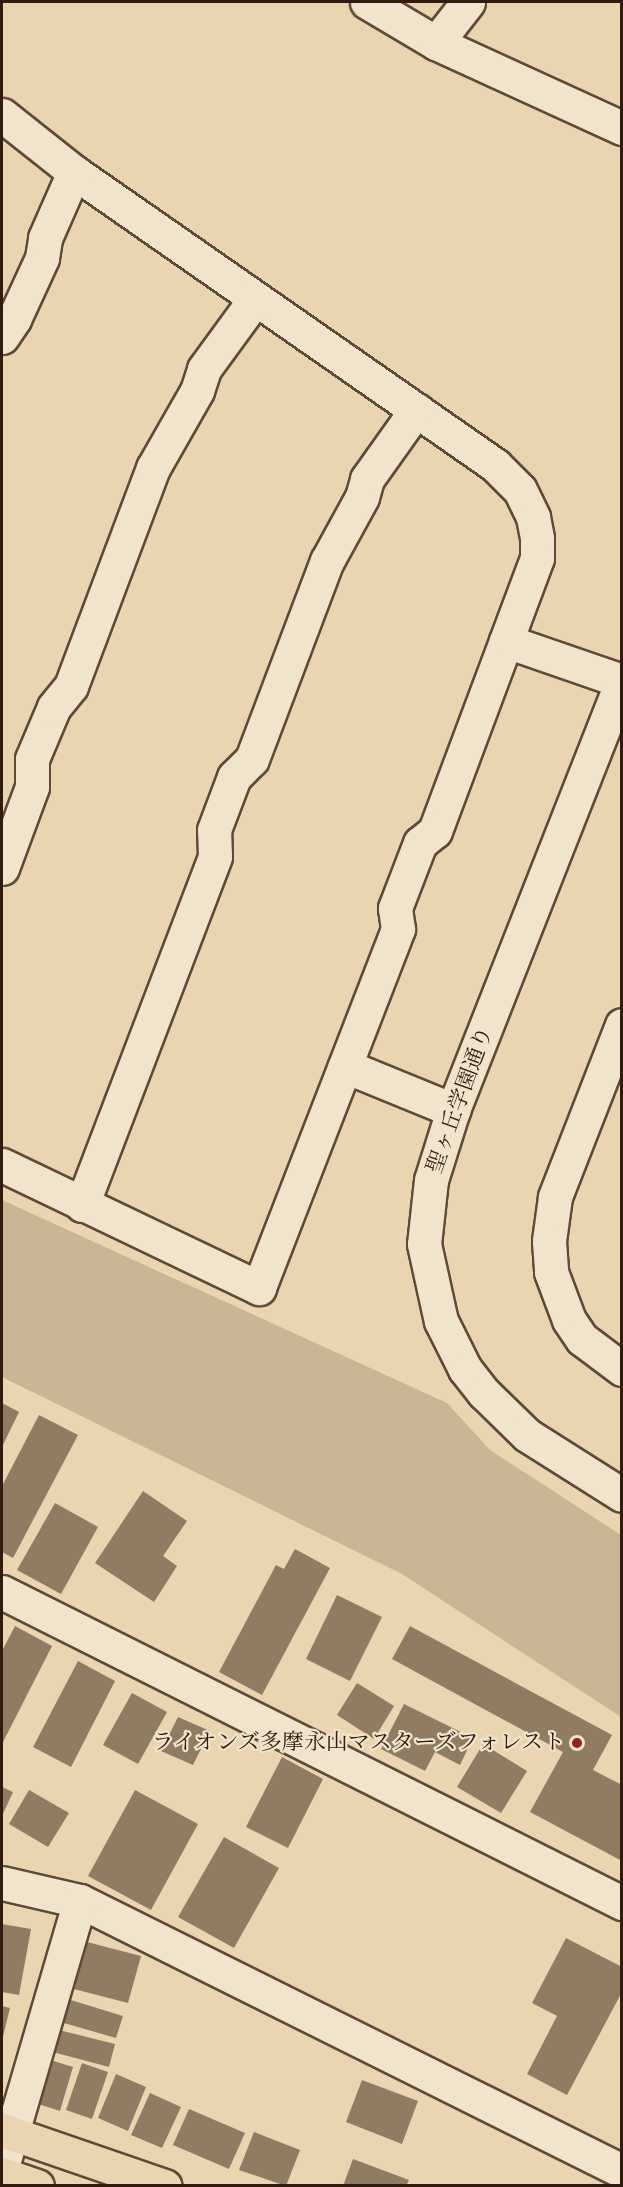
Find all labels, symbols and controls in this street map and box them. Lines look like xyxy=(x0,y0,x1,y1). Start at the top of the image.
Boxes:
street label: 聖ヶ丘学園通り xyxy=(421,1023,499,1177)
place label: ライオンズ多摩永山マスターズフォレスト xyxy=(147,1730,565,1756)
marker: ライオンズ多摩永山マスターズフォレスト xyxy=(570,1736,584,1750)

